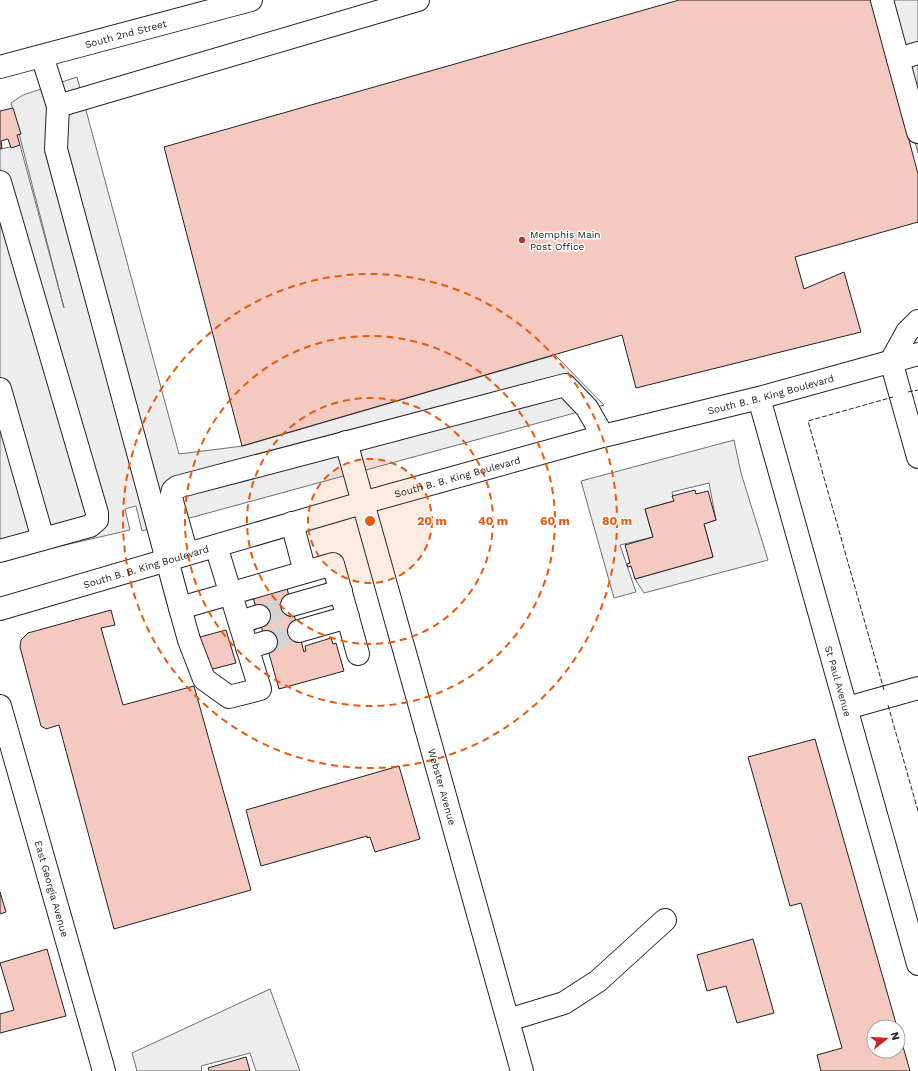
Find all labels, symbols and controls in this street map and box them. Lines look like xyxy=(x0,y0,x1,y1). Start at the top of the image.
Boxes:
street label: South 2nd Street xyxy=(83,17,169,50)
place label: Memphis Main Post Office xyxy=(530,229,601,252)
marker: Memphis Main Post Office xyxy=(517,235,527,245)
street label: South B. B. King Boulevard xyxy=(706,372,835,416)
street label: South B. B. King Boulevard xyxy=(393,454,521,499)
centre of rings xyxy=(363,514,377,528)
text: 20 m xyxy=(417,514,447,528)
text: 40 m xyxy=(478,514,508,528)
text: 60 m xyxy=(540,514,570,528)
text: 80 m xyxy=(602,514,632,528)
street label: South B. B. King Boulevard xyxy=(82,543,210,590)
street label: St Paul Avenue xyxy=(823,644,854,718)
street label: Webster Avenue xyxy=(427,747,458,826)
street label: East Georgia Avenue xyxy=(33,839,71,938)
north arrow xyxy=(866,1019,906,1059)
text: N xyxy=(888,1030,902,1042)

